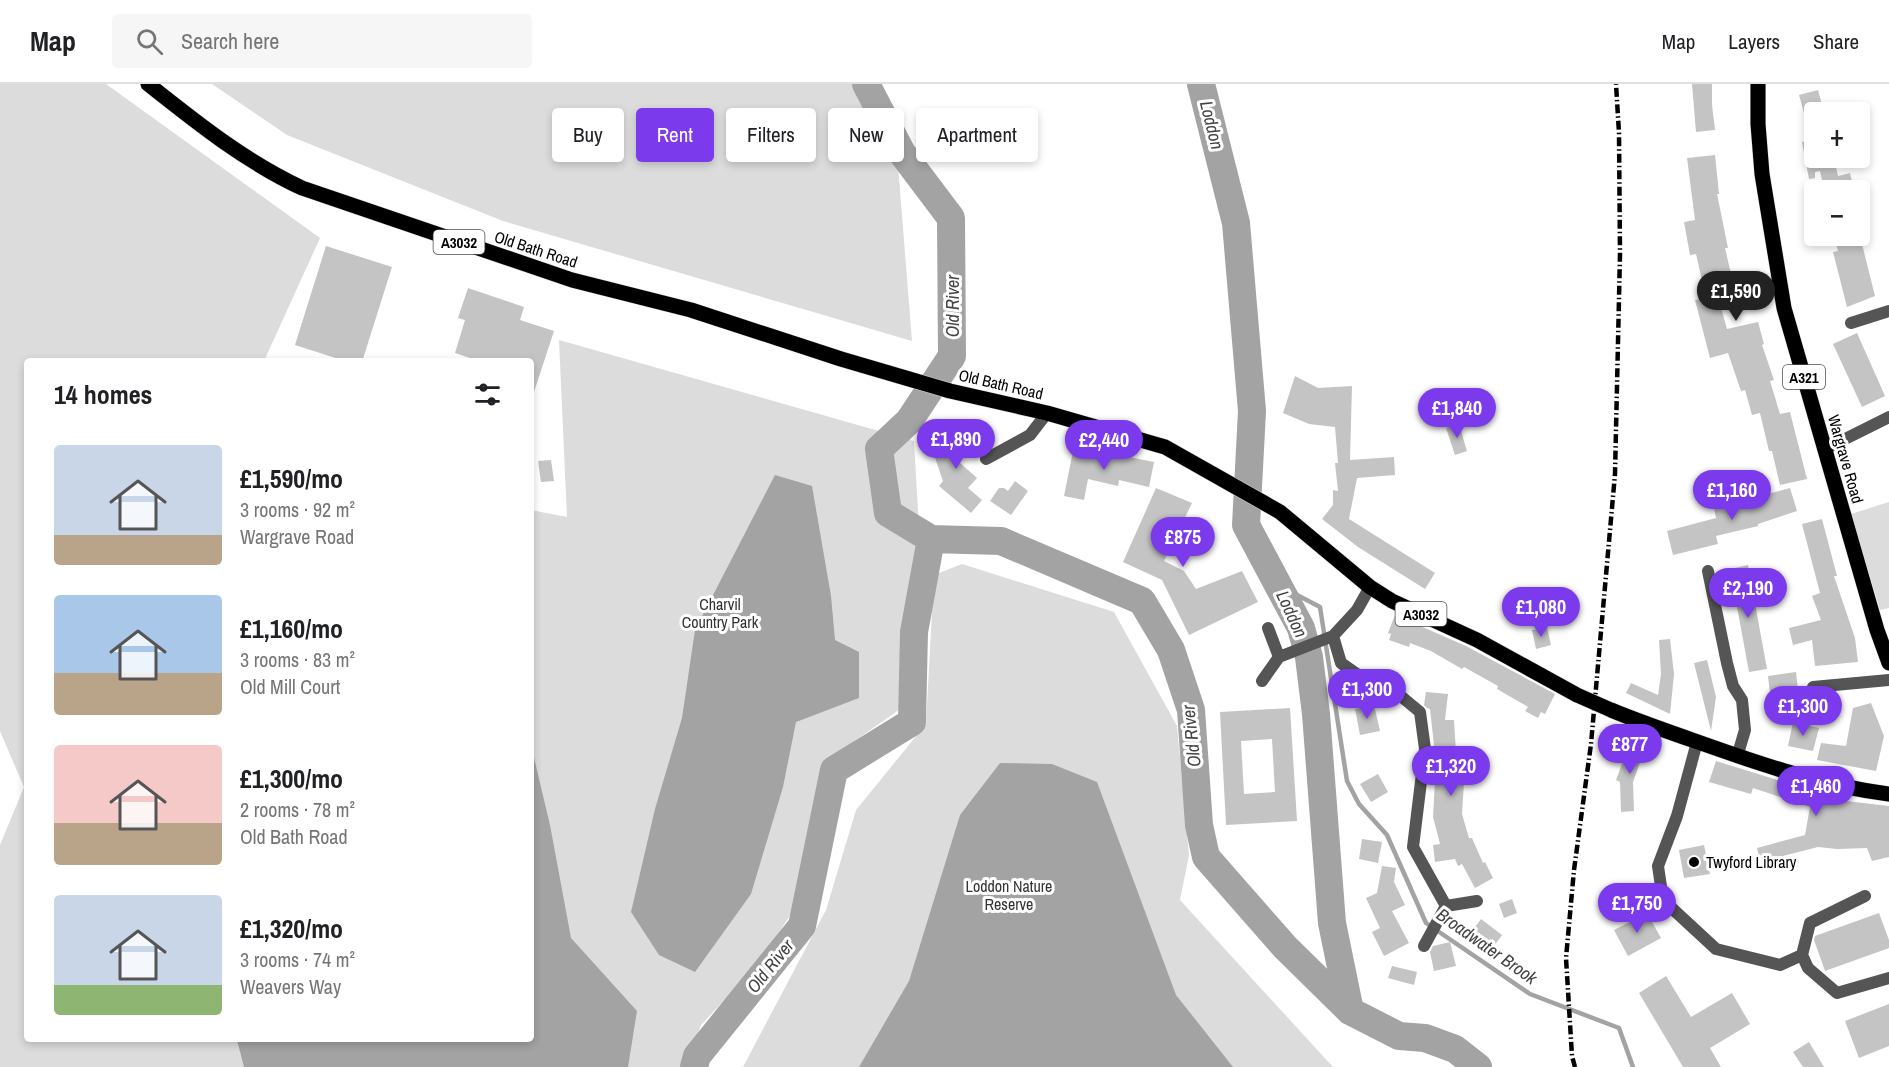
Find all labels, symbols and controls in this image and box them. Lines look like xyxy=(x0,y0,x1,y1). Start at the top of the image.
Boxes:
search box xyxy=(112,14,532,68)
text: Map xyxy=(30,22,76,60)
icon: search xyxy=(133,25,166,58)
text: Search here xyxy=(181,26,279,56)
text: Map xyxy=(1662,27,1695,56)
text: Layers xyxy=(1728,27,1780,56)
text: Share xyxy=(1813,27,1859,56)
water label: Loddon xyxy=(1194,98,1230,152)
map controls xyxy=(1804,102,1870,246)
button: + xyxy=(1804,102,1870,168)
chip: Buy xyxy=(552,108,624,162)
chip: Rent xyxy=(636,108,714,162)
chip: Filters xyxy=(726,108,816,162)
chip: New xyxy=(828,108,904,162)
chip: Apartment xyxy=(916,108,1038,162)
button: − xyxy=(1804,180,1870,246)
street label: Old Bath Road xyxy=(492,225,580,273)
road number: A3032 xyxy=(434,230,484,254)
pin: £1,590 xyxy=(1687,271,1785,322)
water label: Old River xyxy=(940,274,965,337)
text: £1,590 xyxy=(1711,277,1761,304)
street label: Old Bath Road xyxy=(957,364,1045,404)
road number: A321 xyxy=(1783,365,1825,389)
text: 14 homes xyxy=(54,377,152,412)
icon: filters xyxy=(471,378,504,411)
pin: £1,840 xyxy=(1408,388,1506,439)
text: £1,840 xyxy=(1432,394,1482,421)
street label: Wargrave Road xyxy=(1823,412,1869,506)
pin: £1,890 xyxy=(907,419,1005,470)
pin: £2,440 xyxy=(1055,420,1153,471)
text: £1,890 xyxy=(931,425,981,452)
text: £2,440 xyxy=(1079,426,1129,453)
text: £1,590/mo xyxy=(240,461,343,496)
icon: home xyxy=(102,469,174,541)
pin: £1,160 xyxy=(1683,470,1781,521)
text: £1,160 xyxy=(1707,476,1757,503)
text: 3 rooms · 92 m² xyxy=(240,496,355,523)
pin: £875 xyxy=(1147,517,1219,568)
text: Wargrave Road xyxy=(240,523,354,550)
text: £875 xyxy=(1165,523,1201,550)
pin: £2,190 xyxy=(1699,568,1797,619)
text: £2,190 xyxy=(1723,574,1773,601)
water label: Loddon xyxy=(1270,586,1314,642)
pin: £1,080 xyxy=(1492,587,1590,638)
park label: Charvil Country Park xyxy=(682,593,759,633)
text: £1,080 xyxy=(1516,593,1566,620)
road number: A3032 xyxy=(1396,602,1446,626)
text: £1,160/mo xyxy=(240,611,343,646)
icon: home xyxy=(102,619,174,691)
text: 3 rooms · 83 m² xyxy=(240,646,355,673)
pin: £1,300 xyxy=(1318,669,1416,720)
text: Old Mill Court xyxy=(240,673,340,700)
text: £1,300 xyxy=(1342,675,1392,702)
pin: £1,300 xyxy=(1754,686,1852,737)
text: £1,300 xyxy=(1778,692,1828,719)
water label: Old River xyxy=(1175,703,1207,768)
pin: £877 xyxy=(1594,724,1666,775)
text: £877 xyxy=(1612,730,1648,757)
pin: £1,320 xyxy=(1402,746,1500,797)
text: £1,320 xyxy=(1426,752,1476,779)
text: £1,300/mo xyxy=(240,761,343,796)
pin: £1,460 xyxy=(1767,766,1865,817)
icon: home xyxy=(102,769,174,841)
text: £1,460 xyxy=(1791,772,1841,799)
text: 2 rooms · 78 m² xyxy=(240,796,355,823)
text: Old Bath Road xyxy=(240,823,348,850)
place label: Twyford Library xyxy=(1706,851,1797,873)
marker: Twyford Library xyxy=(1687,855,1701,869)
park label: Loddon Nature Reserve xyxy=(966,875,1052,915)
pin: £1,750 xyxy=(1588,883,1686,934)
text: £1,750 xyxy=(1612,889,1662,916)
water label: Broadwater Brook xyxy=(1431,902,1543,990)
text: £1,320/mo xyxy=(240,911,343,946)
icon: home xyxy=(102,919,174,991)
water label: Old River xyxy=(741,933,800,998)
text: 3 rooms · 74 m² xyxy=(240,946,355,973)
text: Weavers Way xyxy=(240,973,341,1000)

